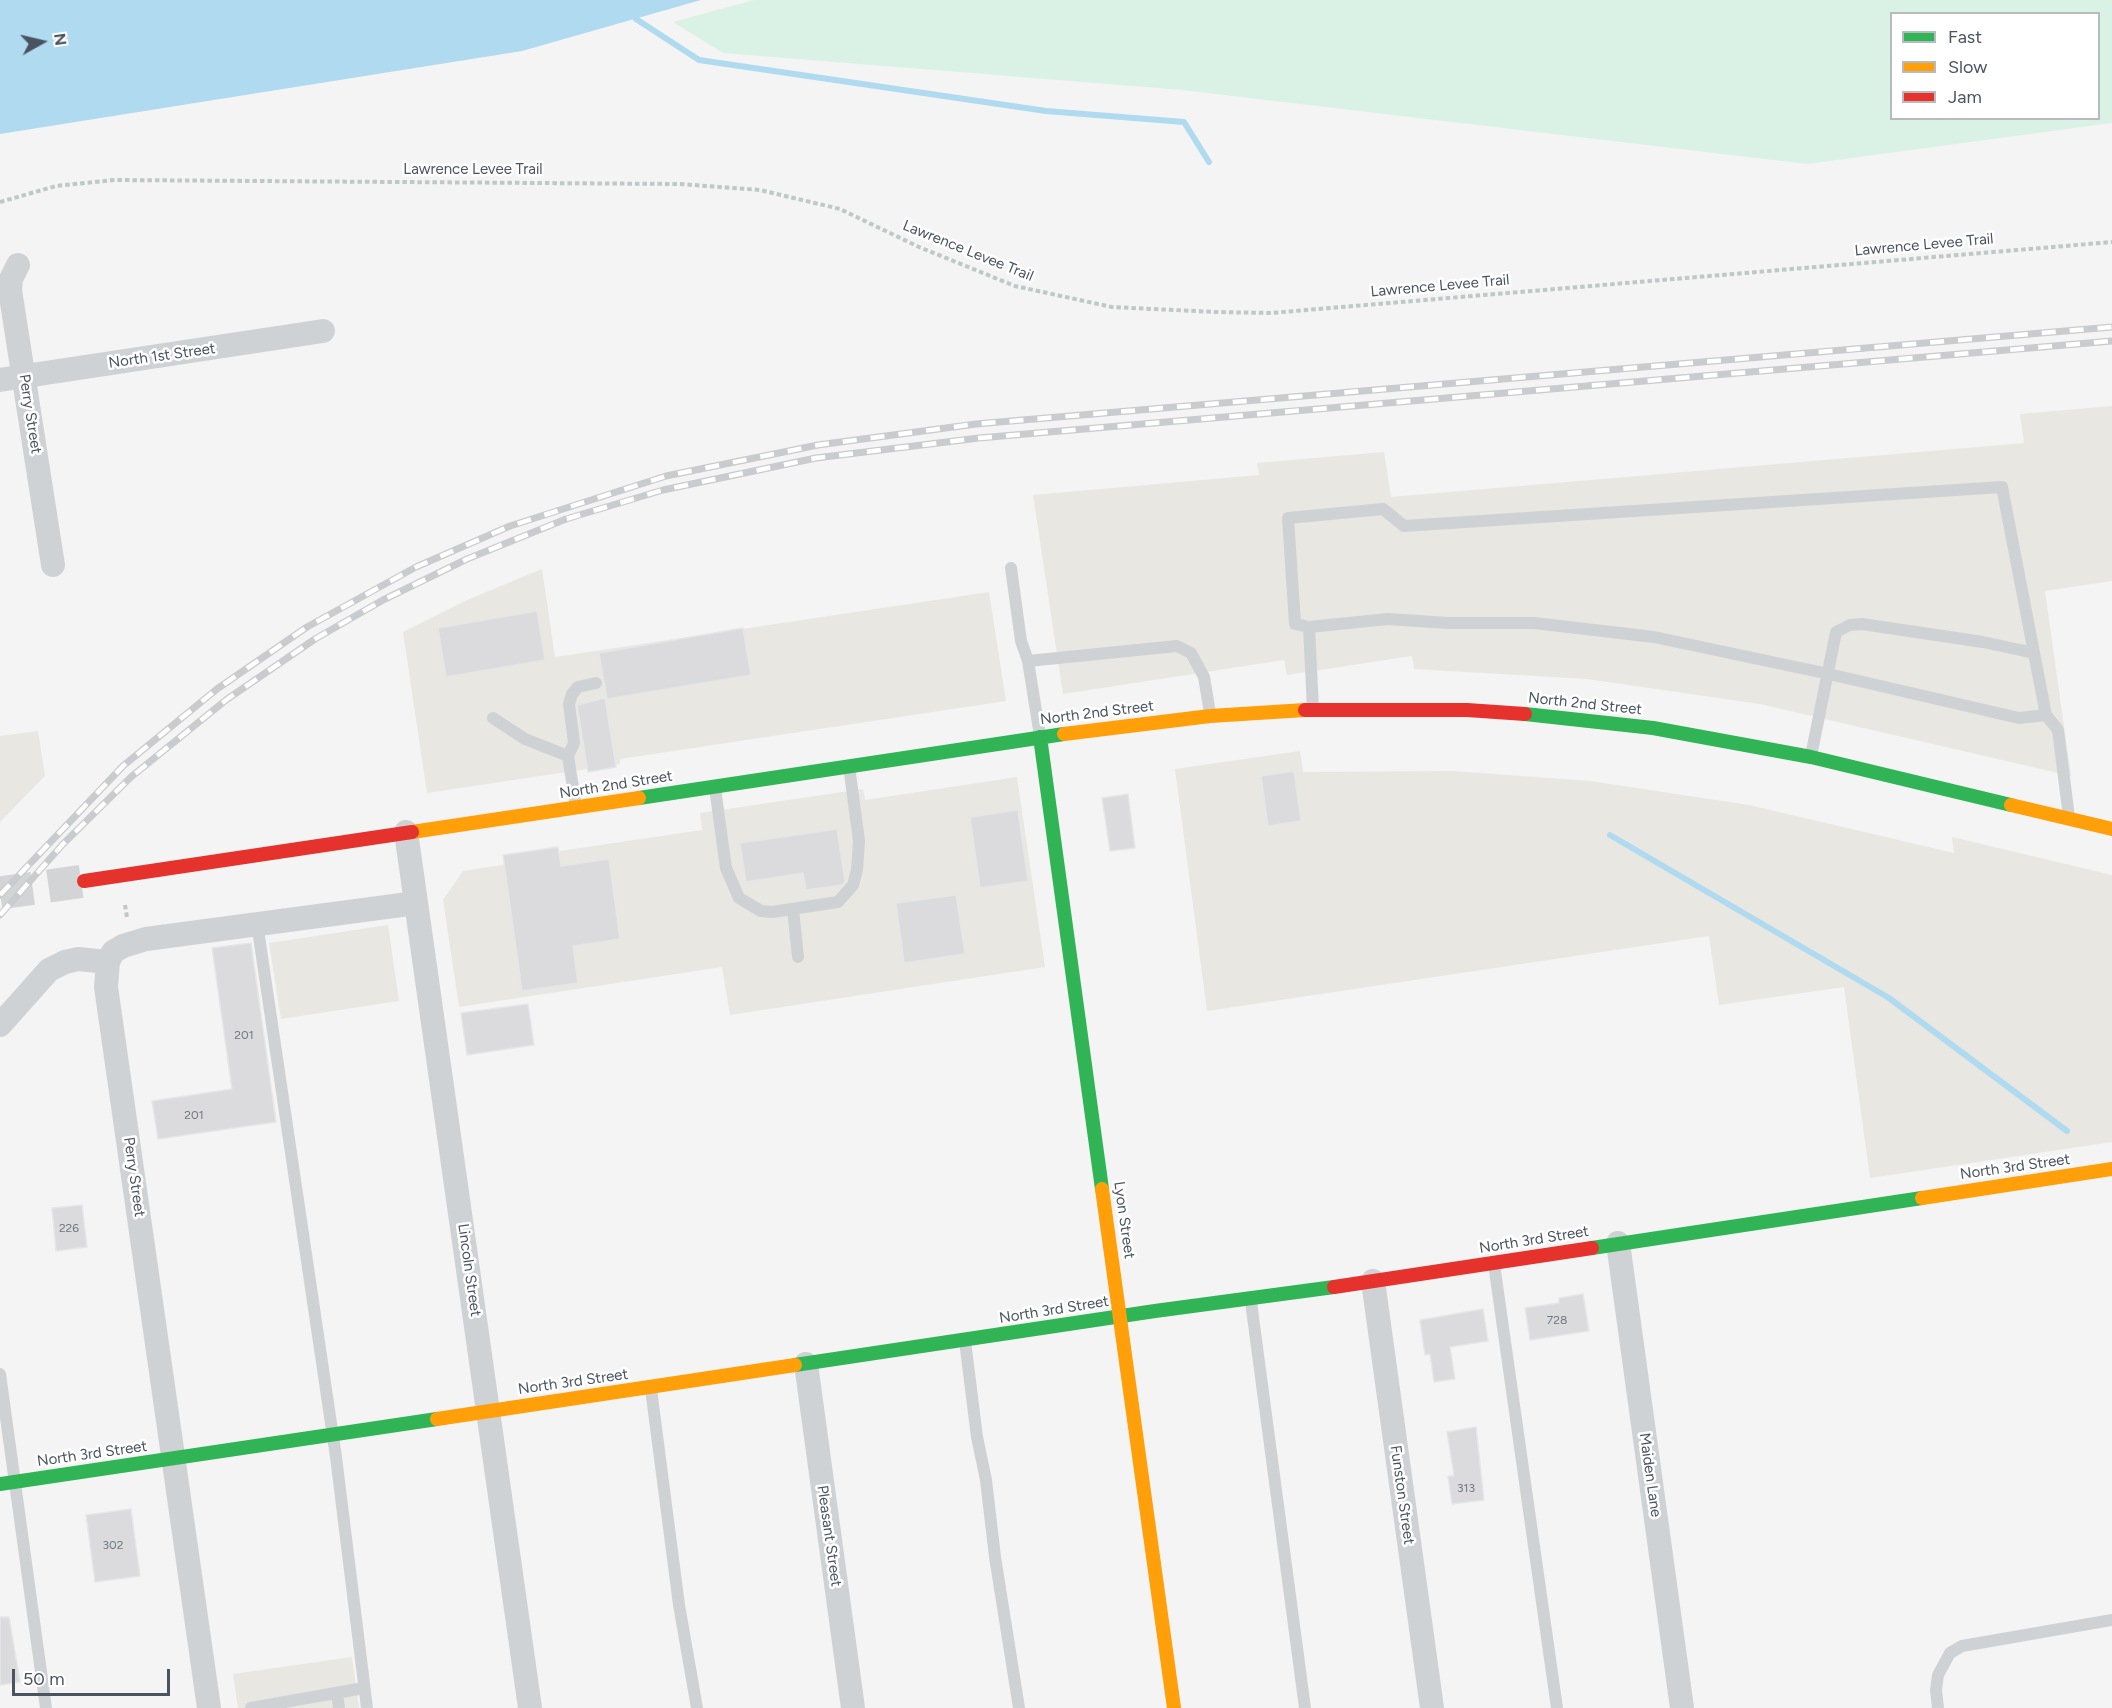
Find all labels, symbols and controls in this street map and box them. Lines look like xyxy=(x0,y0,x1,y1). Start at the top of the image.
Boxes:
north arrow xyxy=(12,12,72,72)
legend xyxy=(1890,12,2100,120)
text: Fast xyxy=(1948,26,1982,48)
text: N xyxy=(50,32,71,47)
text: Slow xyxy=(1948,56,1987,78)
text: Jam xyxy=(1948,86,1982,108)
street label: Lawrence Levee Trail xyxy=(403,161,543,179)
street label: Lawrence Levee Trail xyxy=(900,217,1036,285)
street label: Lawrence Levee Trail xyxy=(1854,230,1994,260)
street label: Lawrence Levee Trail xyxy=(1370,271,1510,301)
street label: North 1st Street xyxy=(107,340,217,372)
street label: Perry Street xyxy=(15,373,45,455)
street label: North 2nd Street xyxy=(1527,689,1643,719)
street label: North 2nd Street xyxy=(1039,697,1155,729)
street label: North 2nd Street xyxy=(558,767,674,803)
house number: 201 xyxy=(234,1028,254,1042)
house number: 201 xyxy=(184,1108,204,1122)
street label: Perry Street xyxy=(119,1136,149,1218)
street label: North 3rd Street xyxy=(1959,1150,2071,1184)
street label: Lyon Street xyxy=(1110,1180,1138,1260)
house number: 226 xyxy=(59,1221,79,1235)
street label: Lincoln Street xyxy=(454,1222,484,1318)
street label: North 3rd Street xyxy=(1478,1222,1590,1258)
street label: North 3rd Street xyxy=(998,1292,1110,1328)
house number: 728 xyxy=(1547,1313,1567,1327)
street label: North 3rd Street xyxy=(517,1365,629,1399)
street label: Maiden Lane xyxy=(1635,1432,1665,1518)
street label: North 3rd Street xyxy=(36,1437,148,1471)
street label: Funston Street xyxy=(1386,1444,1418,1546)
house number: 313 xyxy=(1457,1481,1475,1495)
street label: Pleasant Street xyxy=(813,1484,845,1588)
house number: 302 xyxy=(103,1538,123,1552)
scale bar xyxy=(15,1657,172,1695)
text: 50 m xyxy=(23,1668,65,1690)

